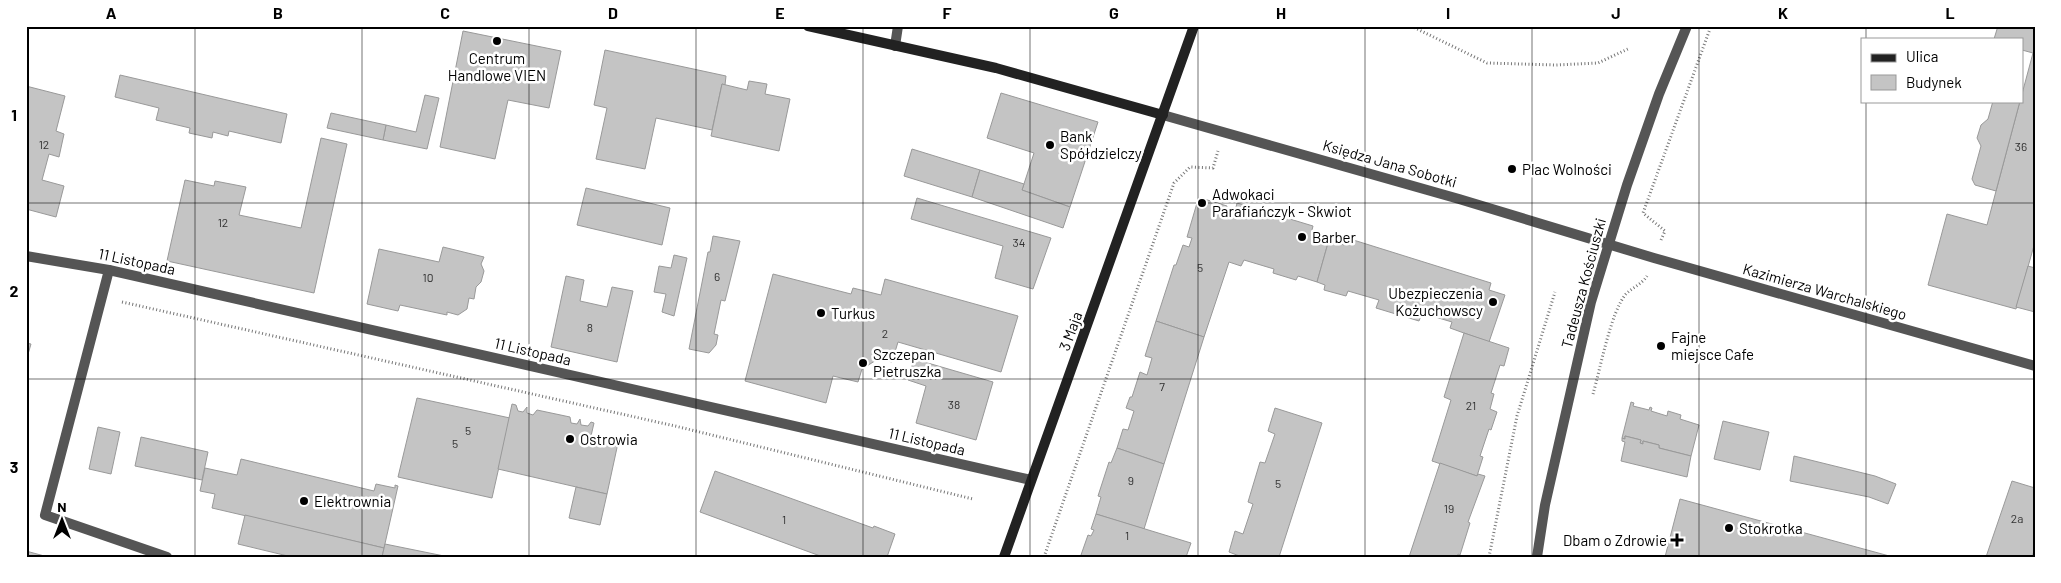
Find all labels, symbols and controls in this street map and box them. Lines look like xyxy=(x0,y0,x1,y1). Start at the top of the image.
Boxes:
text: A xyxy=(106,3,117,22)
text: B xyxy=(273,3,283,22)
text: C xyxy=(440,3,450,22)
text: D xyxy=(608,3,618,22)
text: E xyxy=(775,3,785,22)
text: F xyxy=(943,3,952,22)
text: G xyxy=(1109,3,1119,22)
text: H xyxy=(1276,3,1286,22)
text: I xyxy=(1446,3,1450,22)
text: J xyxy=(1611,3,1621,22)
text: K xyxy=(1778,3,1788,22)
text: L xyxy=(1945,3,1955,22)
marker: Centrum Handlowe VIEN xyxy=(491,35,503,47)
legend xyxy=(1861,38,2024,102)
text: Ulica xyxy=(1906,47,1938,65)
place label: Centrum Handlowe VIEN xyxy=(448,49,546,84)
text: Budynek xyxy=(1906,73,1962,91)
text: 1 xyxy=(11,105,17,124)
place label: Bank Spółdzielczy xyxy=(1060,127,1142,162)
street label: Księdza Jana Sobotki xyxy=(1321,135,1459,191)
house number: 12 xyxy=(39,137,49,151)
marker: Bank Spółdzielczy xyxy=(1044,139,1056,151)
house number: 36 xyxy=(2015,139,2027,153)
place label: Plac Wolności xyxy=(1522,160,1612,178)
marker: Plac Wolności xyxy=(1506,163,1518,175)
place label: Adwokaci Parafiańczyk - Skwiot xyxy=(1212,185,1352,220)
marker: Adwokaci Parafiańczyk - Skwiot xyxy=(1196,197,1208,209)
house number: 12 xyxy=(218,215,228,229)
street label: Tadeusza Kościuszki xyxy=(1557,216,1609,350)
place label: Barber xyxy=(1312,228,1357,246)
marker: Barber xyxy=(1296,231,1308,243)
house number: 34 xyxy=(1013,235,1025,249)
street label: 11 Listopada xyxy=(97,244,177,278)
street label: Kazimierza Warchalskiego xyxy=(1741,259,1909,323)
house number: 5 xyxy=(1197,260,1203,274)
house number: 6 xyxy=(714,269,720,283)
house number: 10 xyxy=(423,270,433,284)
text: 2 xyxy=(10,281,19,300)
place label: Ubezpieczenia Kożuchowscy xyxy=(1388,284,1483,319)
marker: Ubezpieczenia Kożuchowscy xyxy=(1487,296,1499,308)
place label: Turkus xyxy=(831,304,875,322)
marker: Turkus xyxy=(815,307,827,319)
street label: 3 Maja xyxy=(1055,309,1085,353)
house number: 8 xyxy=(587,320,593,334)
house number: 2 xyxy=(882,326,888,340)
place label: Fajne miejsce Cafe xyxy=(1671,328,1754,363)
street label: 11 Listopada xyxy=(493,333,573,369)
marker: Fajne miejsce Cafe xyxy=(1655,340,1667,352)
place label: Szczepan Pietruszka xyxy=(873,345,942,380)
marker: Szczepan Pietruszka xyxy=(857,357,869,369)
house number: 7 xyxy=(1159,379,1165,393)
house number: 38 xyxy=(948,397,960,411)
house number: 21 xyxy=(1466,398,1476,412)
house number: 5 xyxy=(465,423,471,437)
street label: 11 Listopada xyxy=(887,423,967,459)
place label: Ostrowia xyxy=(580,430,638,448)
marker: Ostrowia xyxy=(564,433,576,445)
house number: 5 xyxy=(452,436,458,450)
text: 3 xyxy=(10,457,18,476)
house number: 9 xyxy=(1128,473,1134,487)
house number: 5 xyxy=(1275,476,1281,490)
place label: Elektrownia xyxy=(314,492,391,510)
marker: Elektrownia xyxy=(298,495,310,507)
north arrow xyxy=(38,496,88,546)
text: N xyxy=(57,498,67,515)
house number: 19 xyxy=(1444,501,1454,515)
house number: 2a xyxy=(2011,511,2023,525)
house number: 1 xyxy=(782,512,786,526)
place label: Stokrotka xyxy=(1739,519,1803,537)
marker: Stokrotka xyxy=(1723,522,1735,534)
house number: 1 xyxy=(1125,528,1129,542)
place label: Dbam o Zdrowie xyxy=(1563,531,1667,549)
marker: Dbam o Zdrowie xyxy=(1671,534,1683,546)

